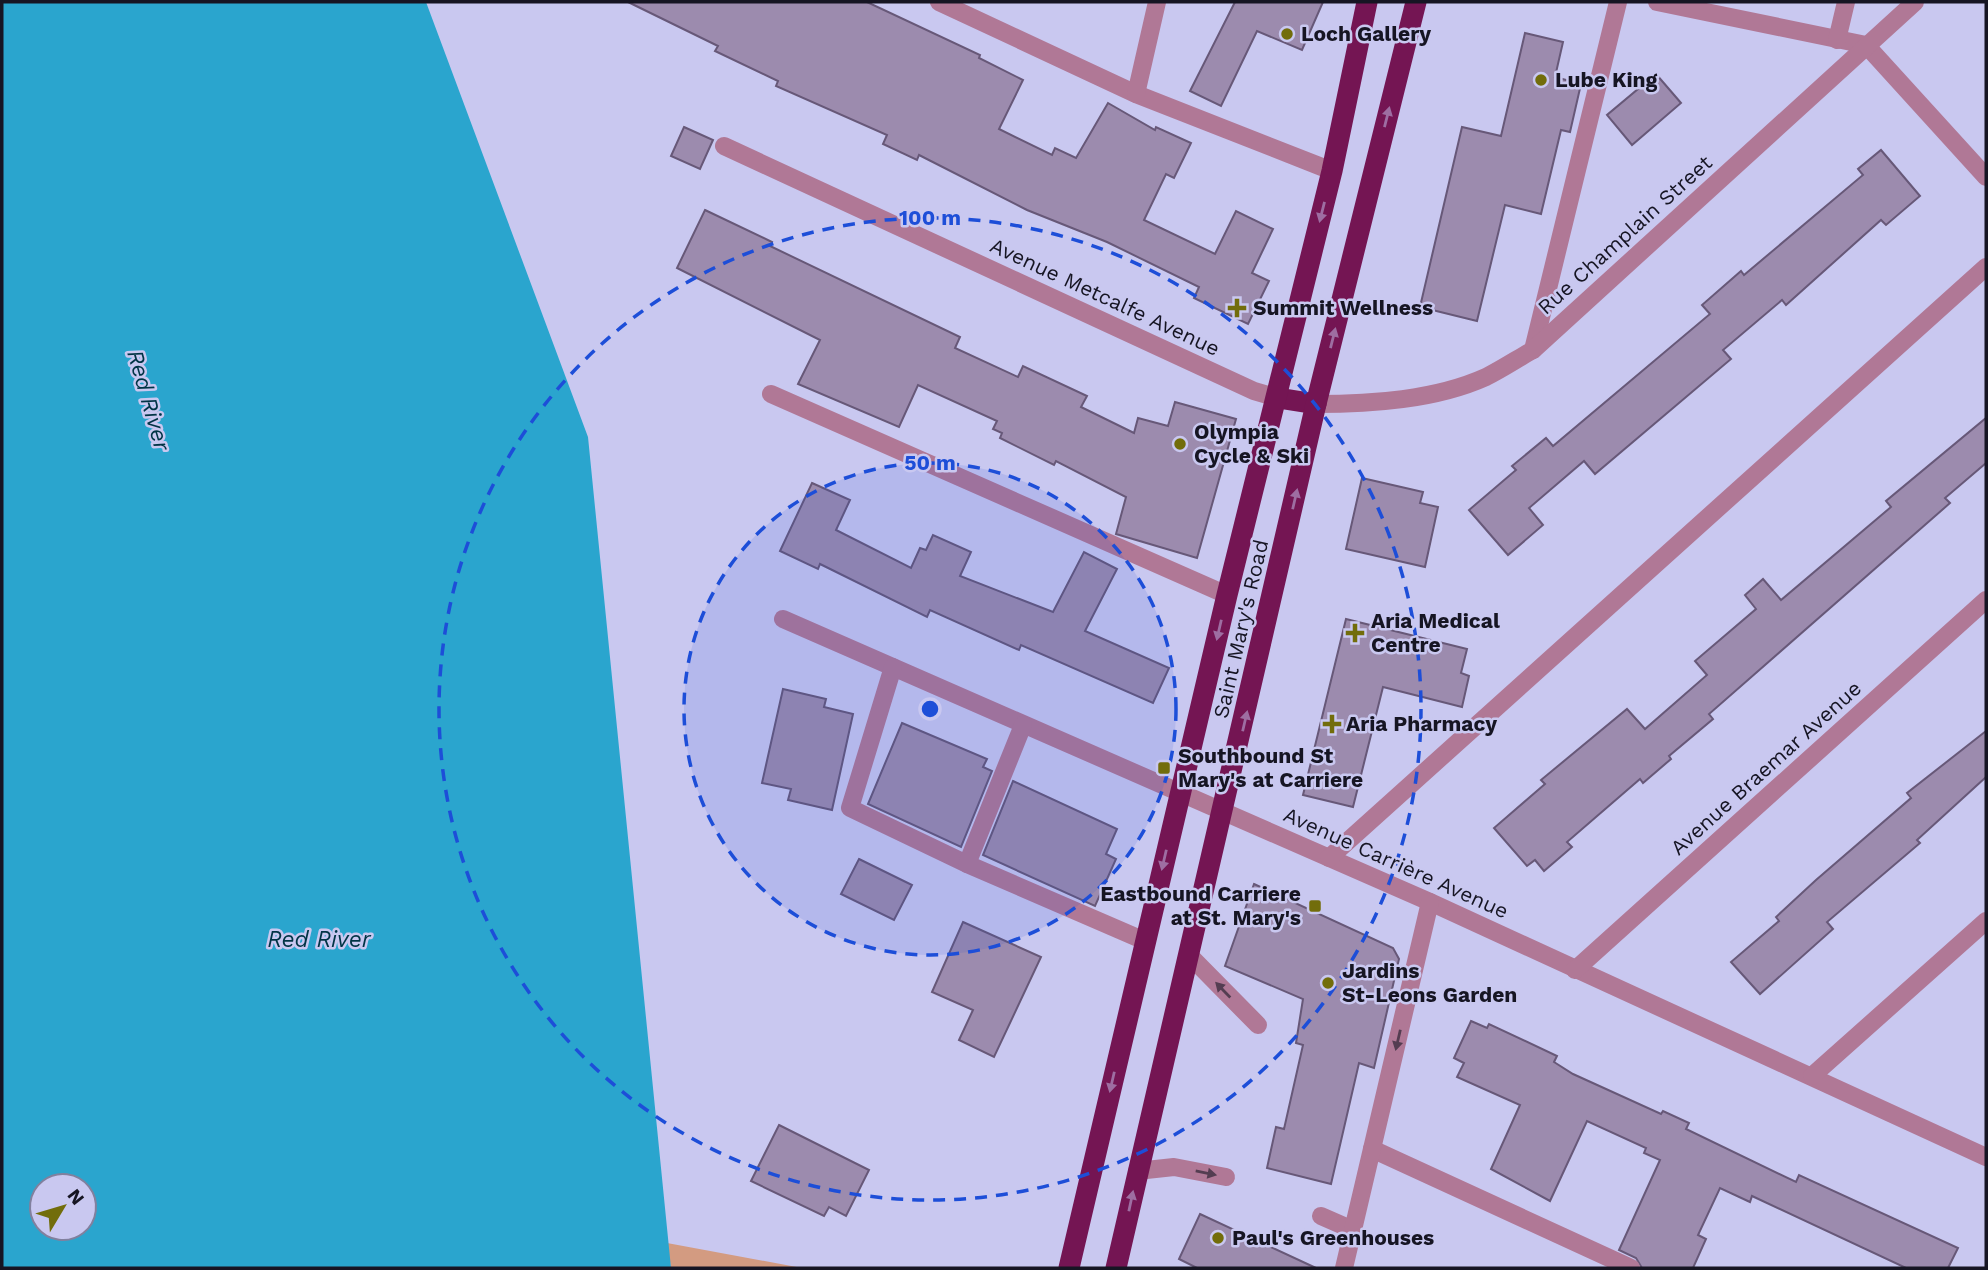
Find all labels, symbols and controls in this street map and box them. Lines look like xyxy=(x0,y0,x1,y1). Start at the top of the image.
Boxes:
place label: Loch Gallery xyxy=(1301,21,1431,46)
marker: Loch Gallery xyxy=(1279,26,1295,42)
place label: Lube King xyxy=(1555,67,1658,92)
marker: Lube King xyxy=(1533,72,1549,88)
one-way arrow xyxy=(1382,106,1393,128)
street label: Rue Champlain Street xyxy=(1532,150,1717,319)
one-way arrow xyxy=(1316,201,1327,223)
text: 100 m xyxy=(899,205,961,230)
street label: Avenue Metcalfe Avenue xyxy=(986,232,1224,361)
place label: Summit Wellness xyxy=(1253,295,1433,320)
marker: Summit Wellness xyxy=(1227,298,1247,318)
one-way arrow xyxy=(1328,327,1339,349)
water label: Red River xyxy=(121,347,176,455)
place label: Olympia Cycle & Ski xyxy=(1194,419,1309,468)
marker: Olympia Cycle & Ski xyxy=(1172,436,1188,452)
text: 50 m xyxy=(904,450,956,475)
one-way arrow xyxy=(1290,488,1301,510)
street label: Saint Mary's Road xyxy=(1208,537,1273,721)
place label: Aria Medical Centre xyxy=(1371,608,1500,657)
one-way arrow xyxy=(1213,619,1224,641)
marker: Aria Medical Centre xyxy=(1345,623,1365,643)
street label: Avenue Braemar Avenue xyxy=(1665,675,1866,860)
centre of rings xyxy=(918,697,942,721)
one-way arrow xyxy=(1240,710,1251,732)
place label: Aria Pharmacy xyxy=(1346,711,1497,736)
marker: Aria Pharmacy xyxy=(1324,716,1340,732)
place label: Southbound St Mary's at Carriere xyxy=(1178,743,1363,792)
marker: Southbound St Mary's at Carriere xyxy=(1156,760,1172,776)
street label: Avenue Carrière Avenue xyxy=(1280,802,1513,923)
one-way arrow xyxy=(1158,849,1169,871)
place label: Eastbound Carriere at St. Mary's xyxy=(1100,881,1301,930)
marker: Eastbound Carriere at St. Mary's xyxy=(1307,898,1323,914)
water label: Red River xyxy=(267,926,372,953)
place label: Jardins St-Leons Garden xyxy=(1342,958,1517,1007)
marker: Jardins St-Leons Garden xyxy=(1320,975,1336,991)
one-way arrow xyxy=(1216,982,1232,999)
one-way arrow xyxy=(1392,1029,1403,1051)
one-way arrow xyxy=(1107,1071,1118,1093)
one-way arrow xyxy=(1195,1168,1217,1179)
north arrow xyxy=(28,1172,98,1242)
text: N xyxy=(63,1184,89,1209)
one-way arrow xyxy=(1125,1190,1136,1212)
place label: Paul's Greenhouses xyxy=(1232,1225,1434,1250)
marker: Paul's Greenhouses xyxy=(1210,1230,1226,1246)

